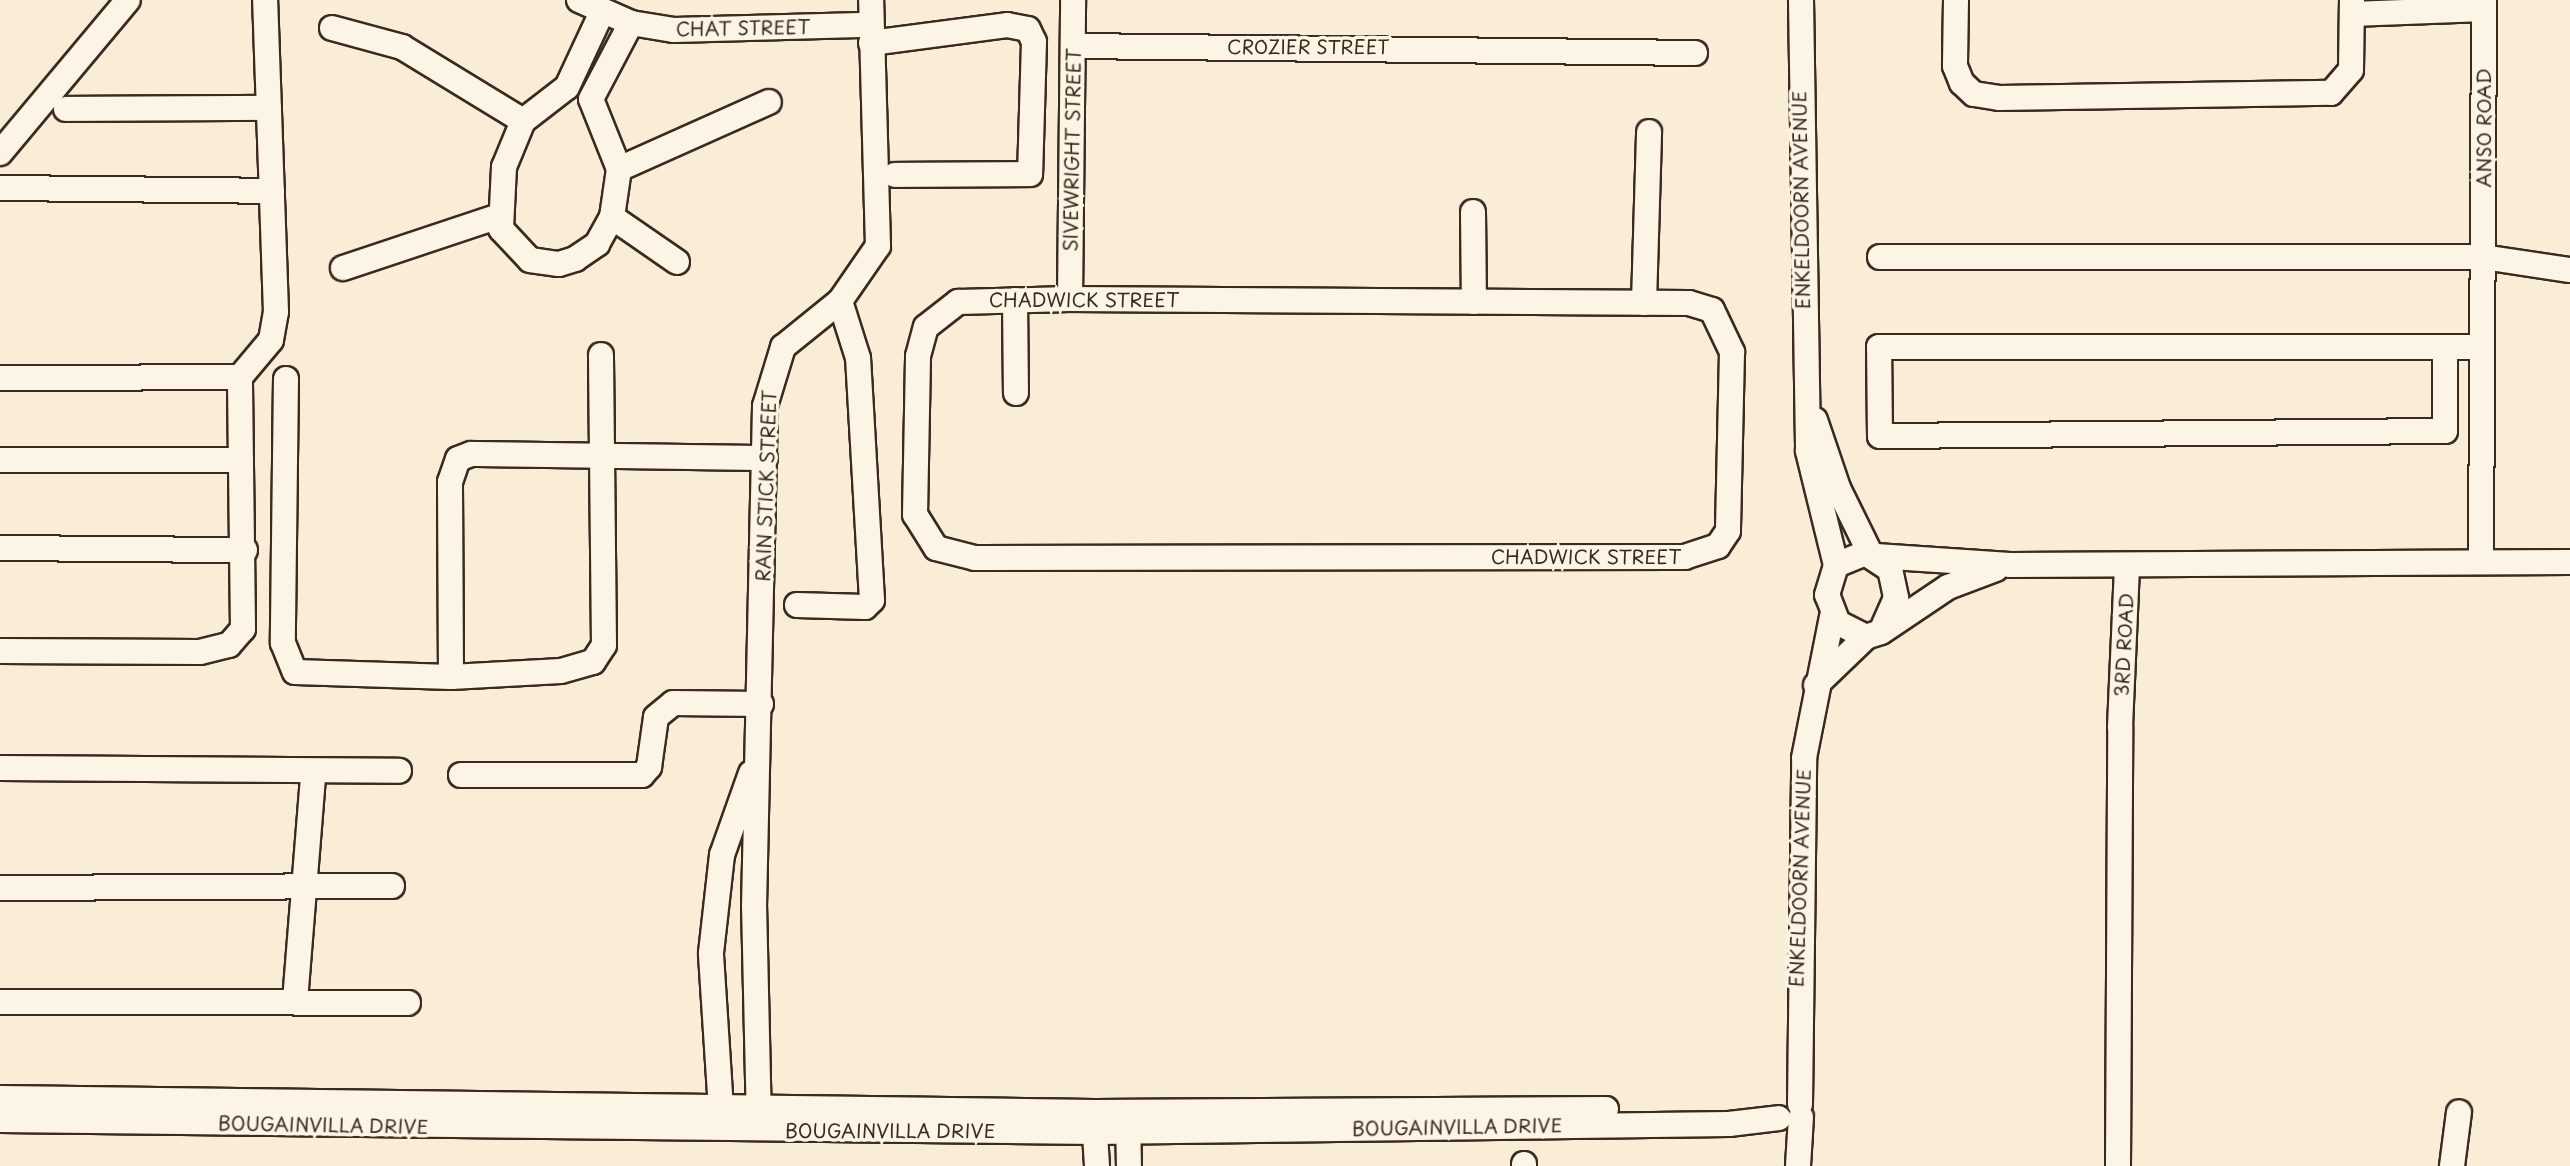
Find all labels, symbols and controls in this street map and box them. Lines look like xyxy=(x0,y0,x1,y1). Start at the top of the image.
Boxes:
street label: CHAT STREET xyxy=(675,15,811,41)
street label: CROZIER STREET xyxy=(1225,36,1391,58)
street label: SIVEWRIGHT STREET xyxy=(1059,47,1085,253)
street label: ANSO ROAD xyxy=(2473,68,2495,188)
street label: ENKELDOORN AVENUE xyxy=(1788,90,1814,310)
street label: CHADWICK STREET xyxy=(988,289,1180,311)
street label: RAIN STICK STREET xyxy=(751,388,781,584)
street label: CHADWICK STREET xyxy=(1490,546,1682,568)
street label: 3RD ROAD xyxy=(2110,592,2138,698)
street label: ENKELDOORN AVENUE xyxy=(1785,768,1815,988)
street label: BOUGAINVILLA DRIVE xyxy=(218,1112,428,1138)
street label: BOUGAINVILLA DRIVE xyxy=(1352,1114,1562,1140)
street label: BOUGAINVILLA DRIVE xyxy=(785,1120,995,1142)

